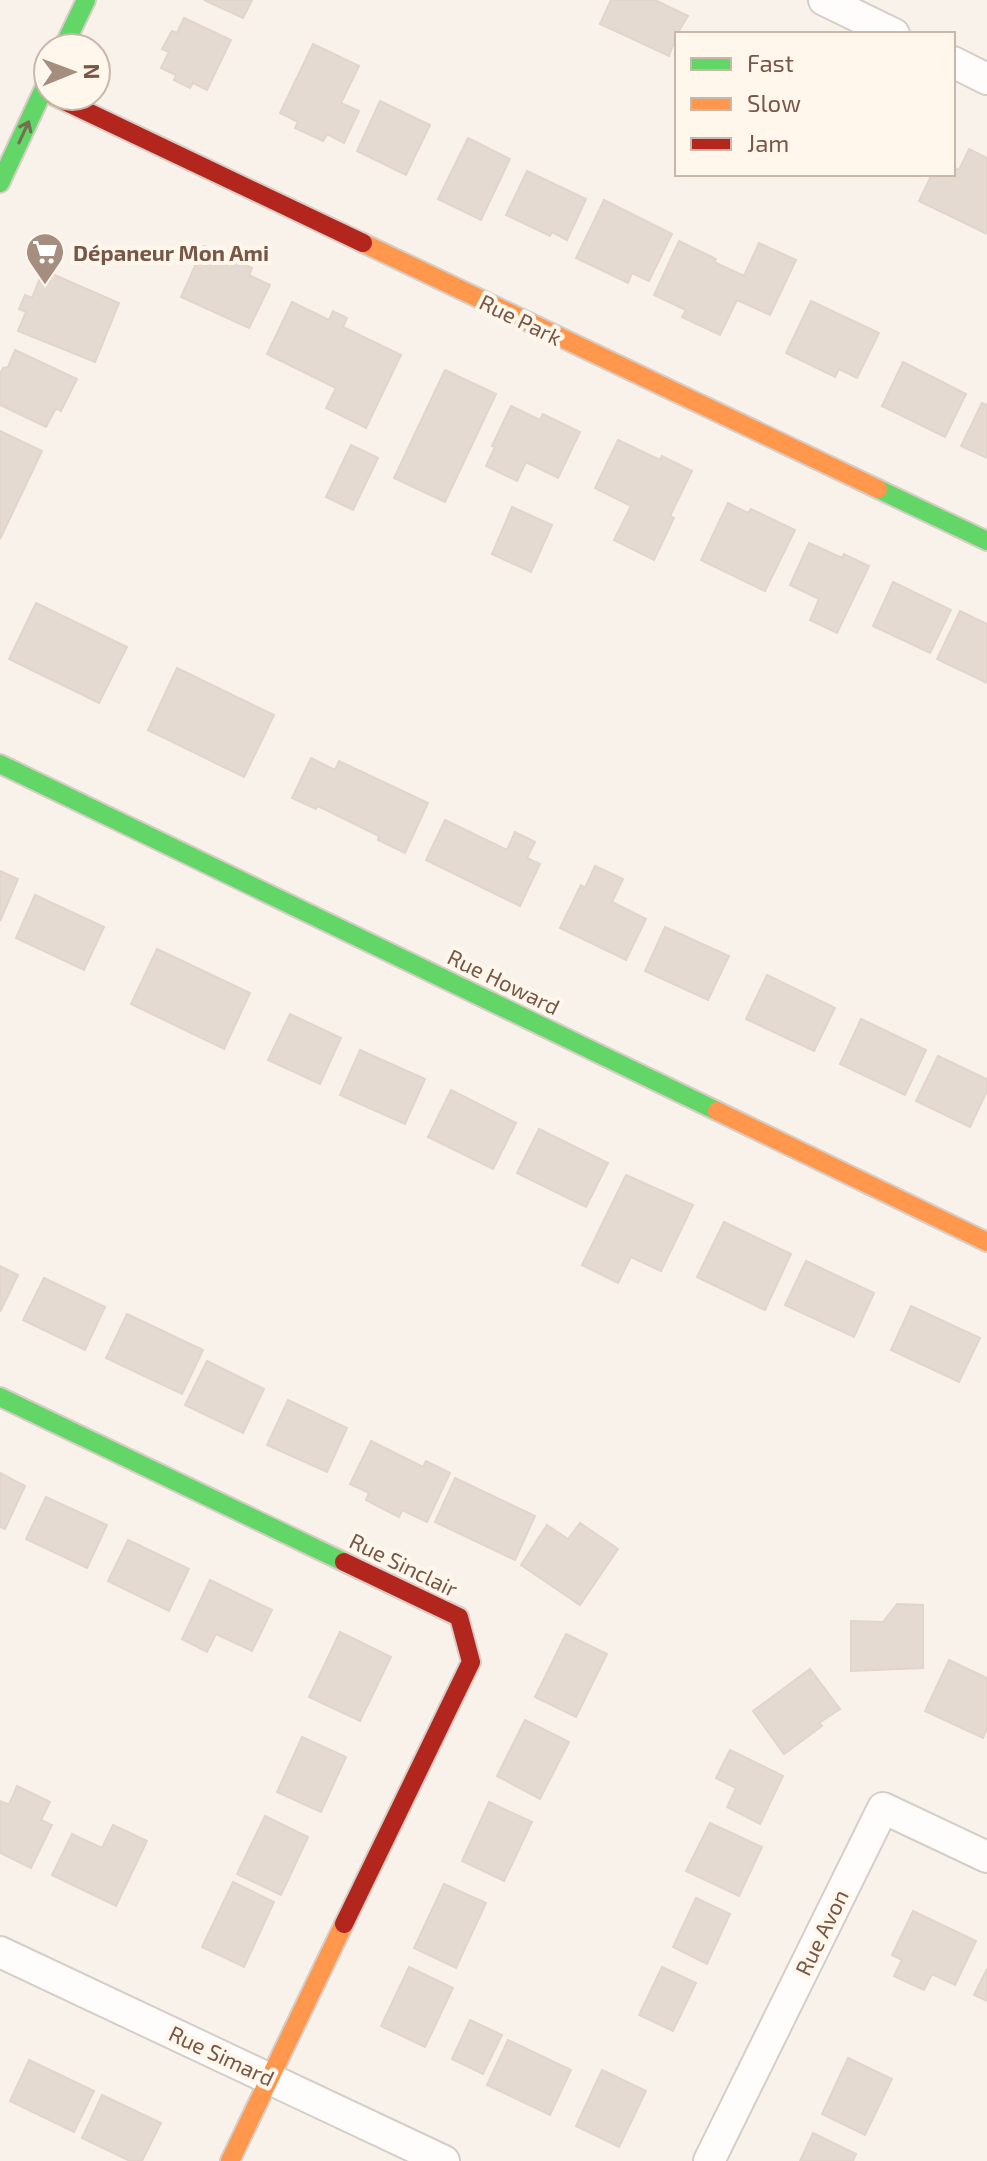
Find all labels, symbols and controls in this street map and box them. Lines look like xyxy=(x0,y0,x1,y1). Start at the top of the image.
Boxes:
north arrow xyxy=(32,32,112,112)
legend xyxy=(675,32,955,176)
text: Fast xyxy=(747,48,794,77)
text: N xyxy=(80,63,106,80)
text: Slow xyxy=(747,88,801,117)
one-way arrow xyxy=(17,120,32,144)
text: Jam xyxy=(747,128,789,157)
supermarket icon: Dépaneur Mon Ami xyxy=(24,231,66,286)
place label: Dépaneur Mon Ami xyxy=(73,239,269,265)
street label: Rue Park xyxy=(476,288,566,350)
street label: Rue Howard xyxy=(444,943,564,1019)
street label: Rue Sinclair xyxy=(346,1527,462,1601)
street label: Rue Avon xyxy=(789,1885,853,1979)
street label: Rue Simard xyxy=(165,2019,279,2091)

